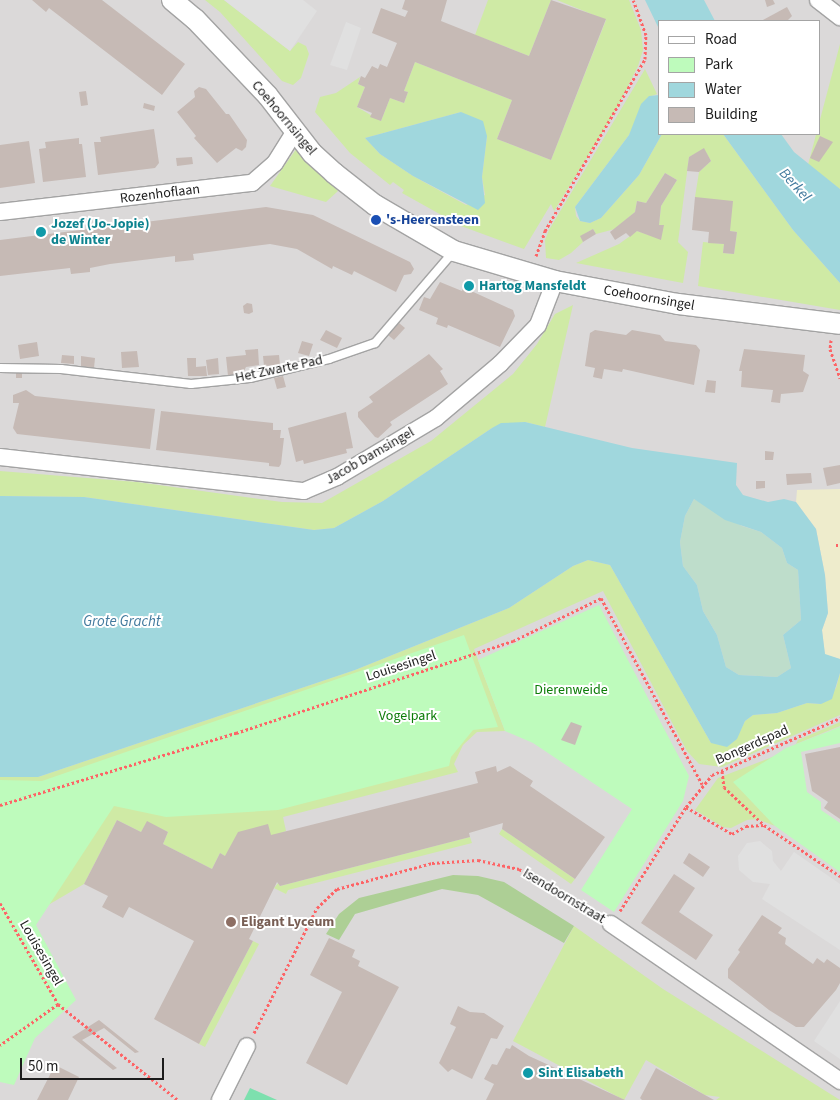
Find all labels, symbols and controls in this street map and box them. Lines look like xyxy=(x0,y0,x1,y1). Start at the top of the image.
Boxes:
legend xyxy=(658,20,820,135)
text: Road xyxy=(705,29,737,50)
text: Park xyxy=(705,54,733,75)
street label: Coehoornsingel xyxy=(248,77,320,159)
text: Water xyxy=(705,79,741,100)
text: Building xyxy=(705,104,757,125)
water label: Berkel xyxy=(775,165,815,205)
street label: Rozenhoflaan xyxy=(119,181,201,207)
place label: 's-Heerensteen xyxy=(386,212,479,228)
marker: 's-Heerensteen xyxy=(370,214,382,226)
place label: Jozef (Jo-Jopie) de Winter xyxy=(51,216,149,248)
marker: Jozef (Jo-Jopie) de Winter xyxy=(35,226,47,238)
place label: Hartog Mansfeldt xyxy=(479,278,586,294)
marker: Hartog Mansfeldt xyxy=(463,280,475,292)
street label: Coehoornsingel xyxy=(602,282,696,314)
street label: Het Zwarte Pad xyxy=(234,352,324,386)
street label: Jacob Damsingel xyxy=(323,424,417,488)
water label: Grote Gracht xyxy=(83,613,161,631)
street label: Louisesingel xyxy=(364,647,438,685)
park label: Dierenweide xyxy=(534,682,608,698)
park label: Vogelpark xyxy=(379,708,437,724)
street label: Bongerdspad xyxy=(713,721,791,769)
street label: Isendoornstraat xyxy=(520,865,608,927)
place label: Eligant Lyceum xyxy=(241,914,334,930)
marker: Eligant Lyceum xyxy=(225,916,237,928)
street label: Louisesingel xyxy=(16,917,66,989)
scale bar xyxy=(22,1048,166,1080)
text: 50 m xyxy=(28,1056,58,1077)
place label: Sint Elisabeth xyxy=(538,1065,623,1081)
marker: Sint Elisabeth xyxy=(522,1067,534,1079)

